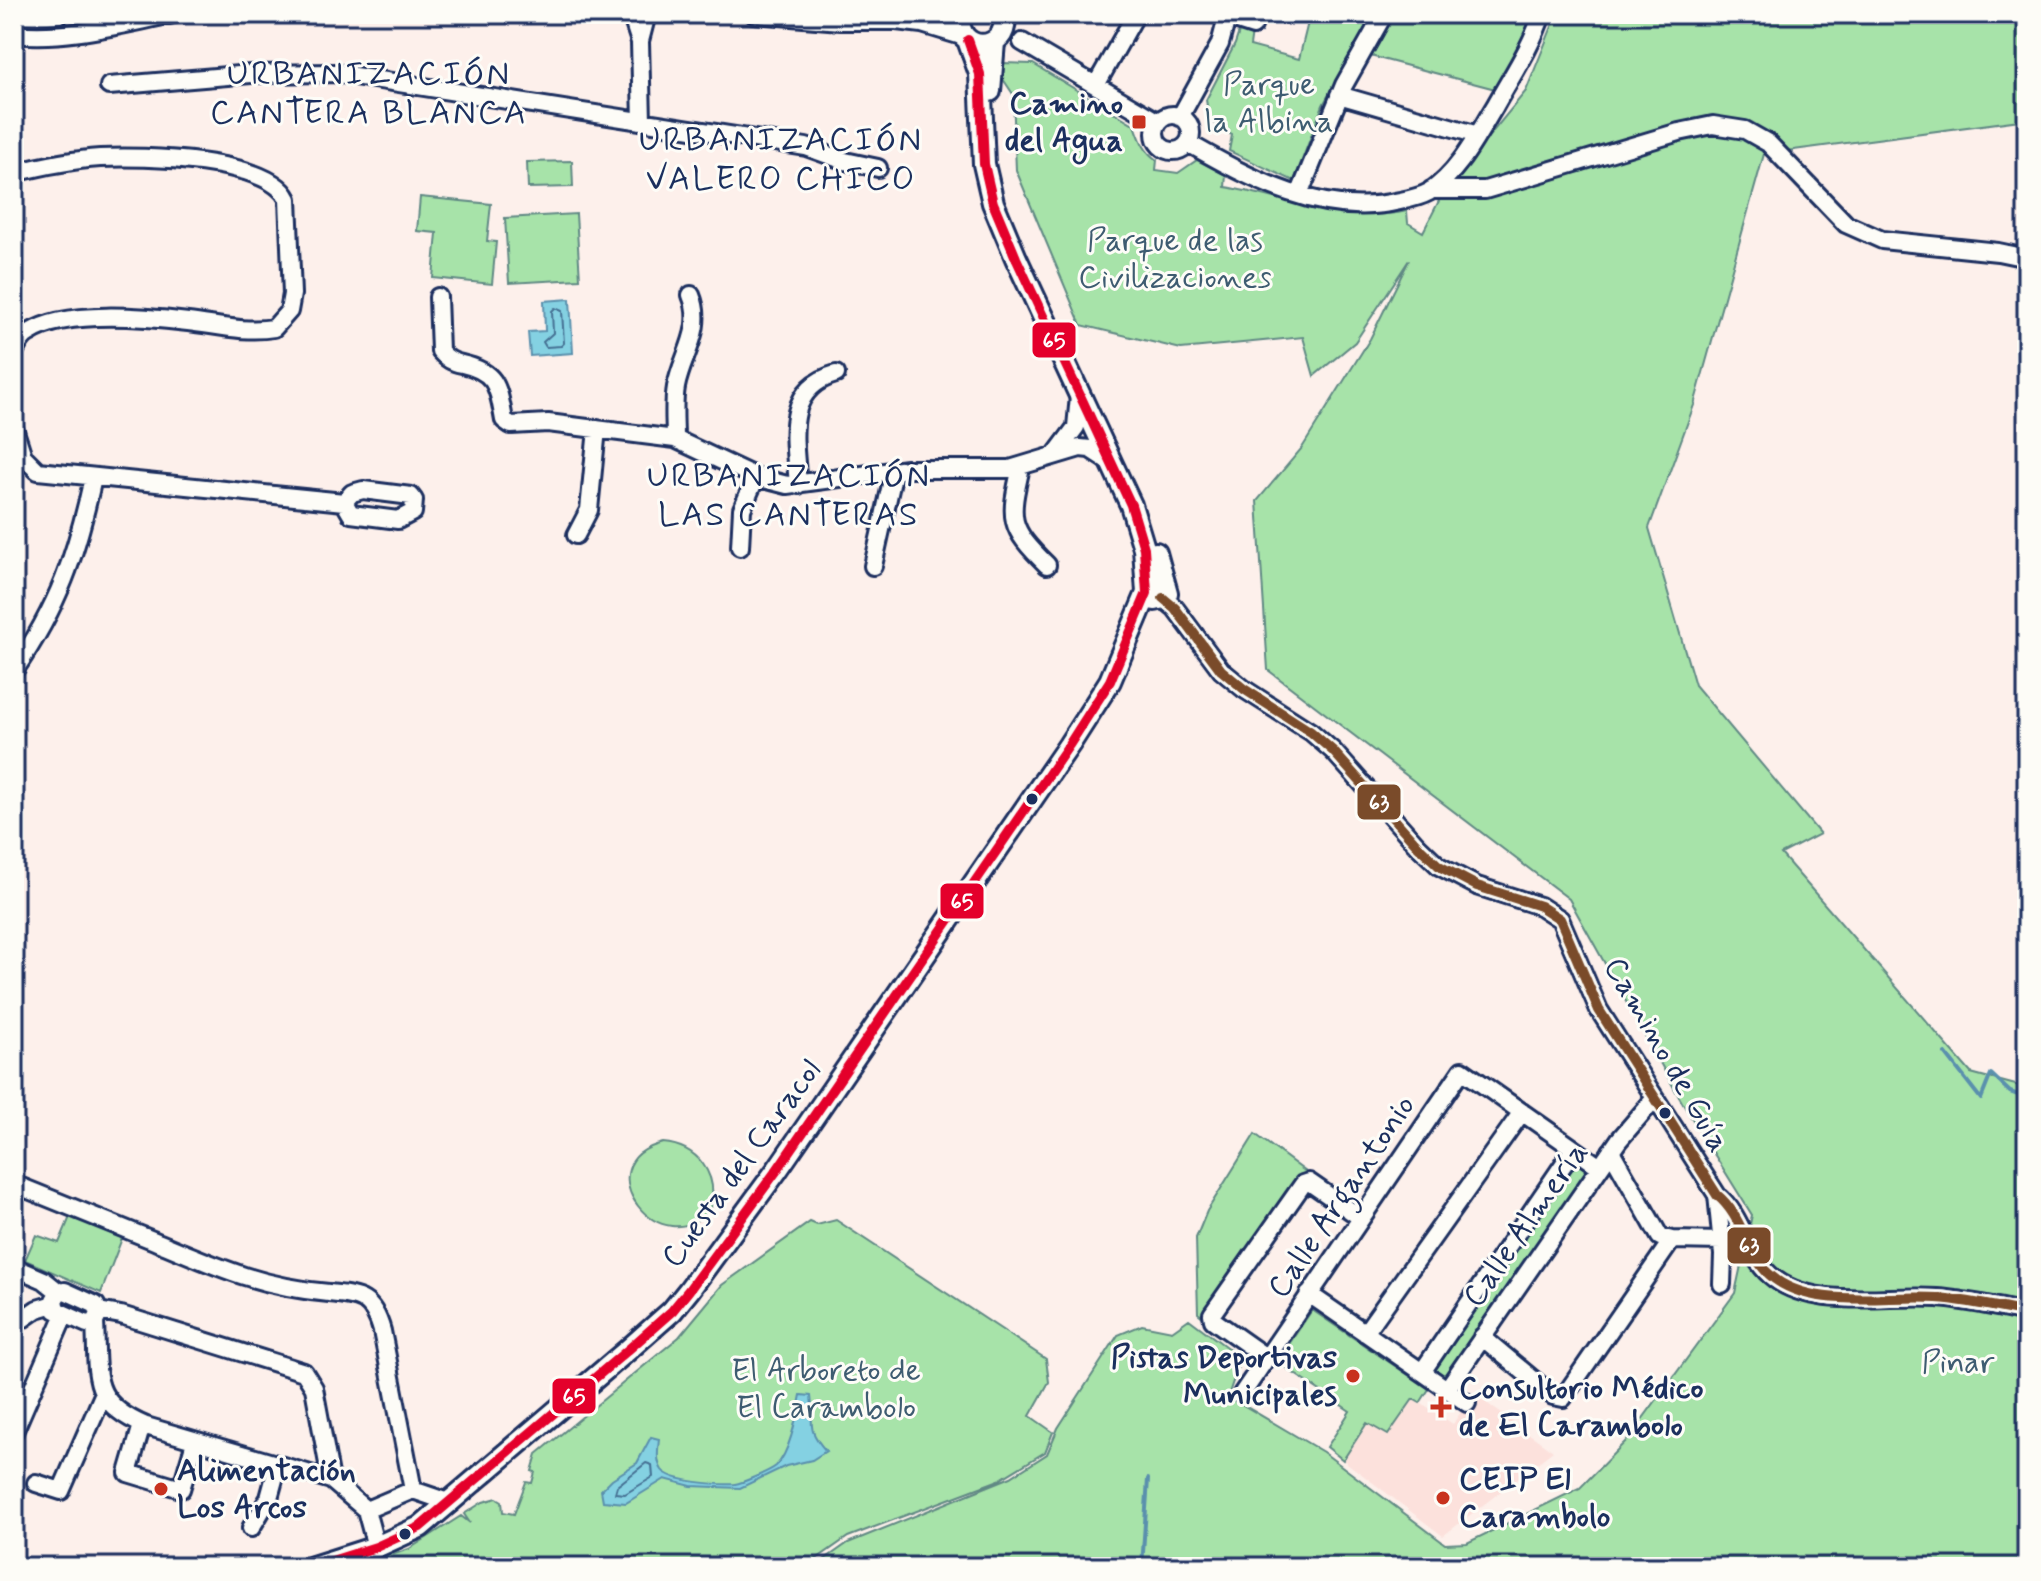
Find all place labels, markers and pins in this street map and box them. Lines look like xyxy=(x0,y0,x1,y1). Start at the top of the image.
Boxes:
place label: Camino del Agua xyxy=(1005,83,1123,165)
marker: Camino del Agua xyxy=(1130,113,1148,131)
unlabelled marker xyxy=(1024,791,1040,807)
unlabelled marker xyxy=(1657,1105,1673,1121)
place label: Pistas Deportivas Municipales xyxy=(1111,1337,1337,1416)
marker: Pistas Deportivas Municipales xyxy=(1344,1367,1362,1385)
place label: Consultorio Médico de El Carambolo xyxy=(1459,1368,1704,1447)
marker: Consultorio Médico de El Carambolo xyxy=(1430,1396,1452,1418)
place label: Alimentación Los Arcos xyxy=(177,1450,356,1529)
place label: CEIP El Carambolo xyxy=(1459,1459,1610,1538)
marker: Alimentación Los Arcos xyxy=(152,1480,170,1498)
marker: CEIP El Carambolo xyxy=(1434,1489,1452,1507)
unlabelled marker xyxy=(397,1526,413,1542)

